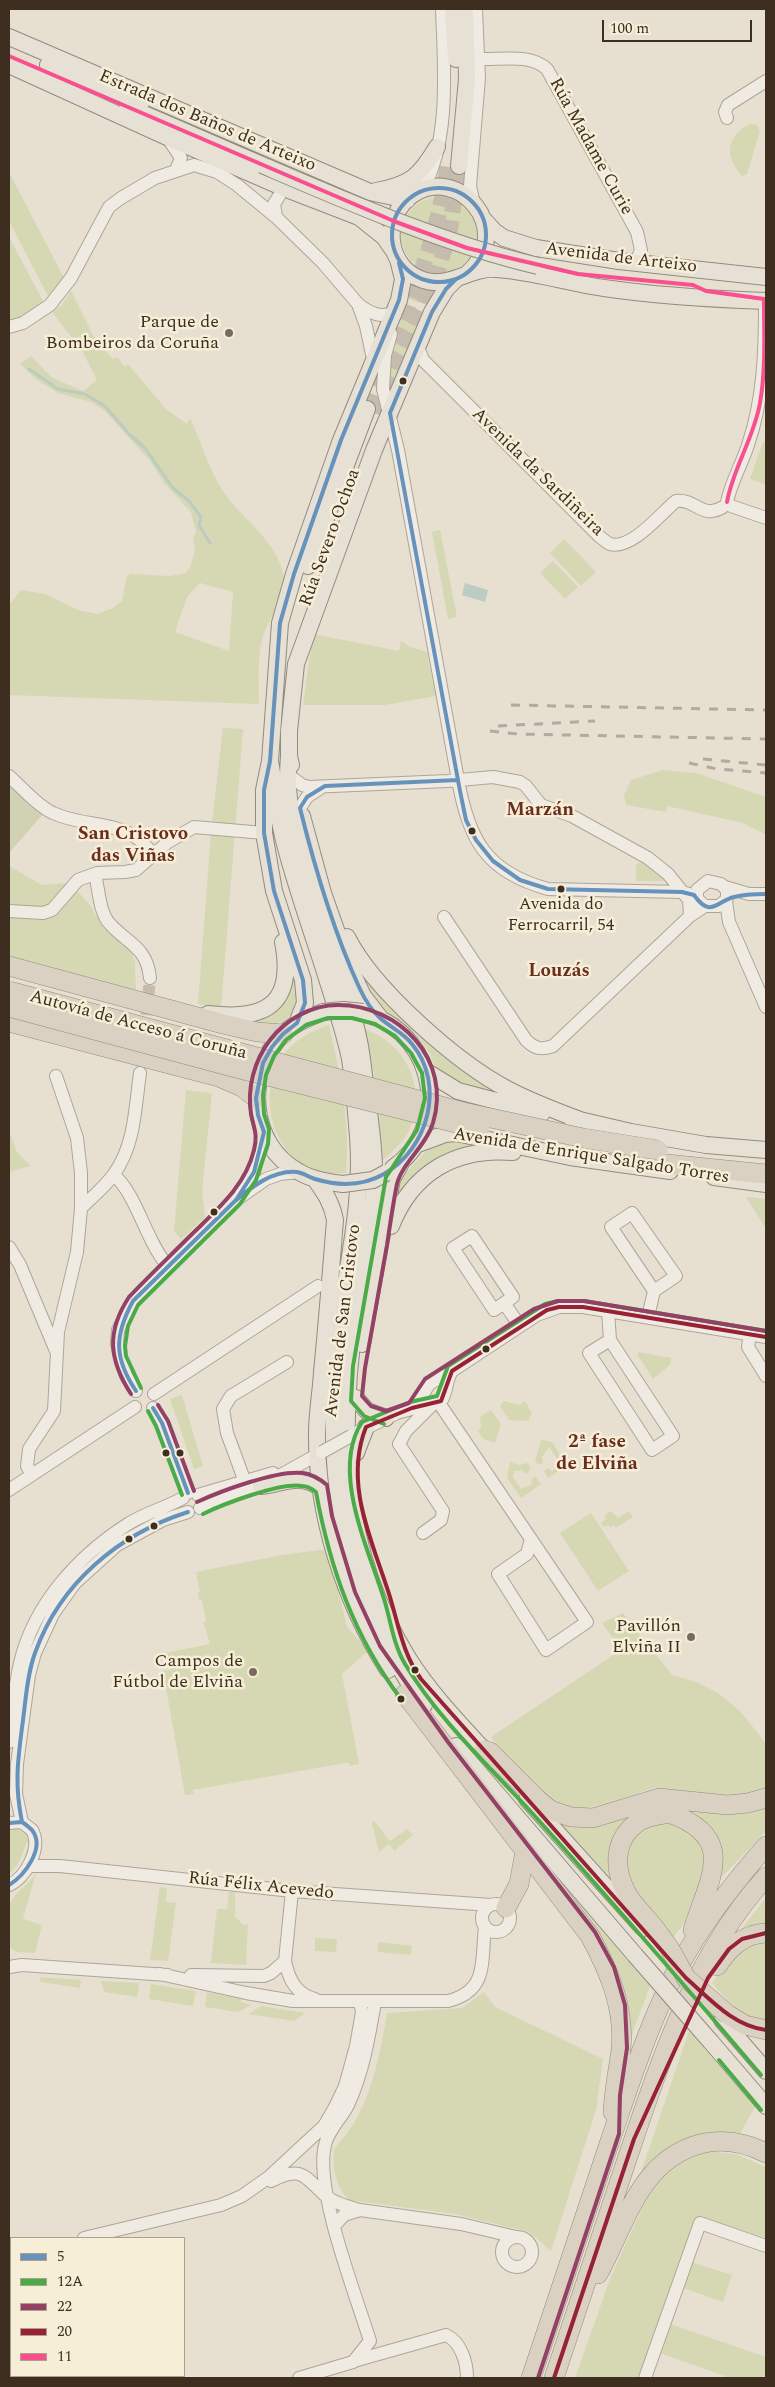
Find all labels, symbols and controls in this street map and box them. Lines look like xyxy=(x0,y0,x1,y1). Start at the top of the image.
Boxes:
scale bar xyxy=(605,10,755,42)
text: 100 m xyxy=(610,17,649,40)
street label: Estrada dos Baños de Arteixo xyxy=(95,66,319,178)
street label: Rúa Madame Curie xyxy=(543,75,637,219)
street label: Avenida de Arteixo xyxy=(544,239,698,279)
place label: Parque de Bombeiros da Coruña xyxy=(46,312,219,354)
marker: Parque de Bombeiros da Coruña xyxy=(223,327,235,339)
unlabelled marker xyxy=(398,376,408,386)
street label: Avenida da Sardiñeira xyxy=(466,404,608,542)
street label: Rúa Severo Ochoa xyxy=(296,466,366,610)
district label: Marzán xyxy=(506,800,574,822)
district label: San Cristovo das Viñas xyxy=(78,824,188,868)
unlabelled marker xyxy=(467,826,477,836)
marker: Avenida do Ferrocarril, 54 xyxy=(556,884,566,894)
place label: Avenida do Ferrocarril, 54 xyxy=(508,896,614,936)
district label: Louzás xyxy=(528,961,590,983)
street label: Autovía de Acceso á Coruña xyxy=(27,987,249,1065)
street label: Avenida de Enrique Salgado Torres xyxy=(451,1124,731,1190)
unlabelled marker xyxy=(209,1207,219,1217)
street label: Avenida de San Cristovo xyxy=(321,1223,367,1419)
unlabelled marker xyxy=(481,1344,491,1354)
district label: 2ª fase de Elviña xyxy=(556,1432,638,1476)
unlabelled marker xyxy=(161,1448,171,1458)
unlabelled marker xyxy=(175,1448,185,1458)
unlabelled marker xyxy=(149,1521,159,1531)
unlabelled marker xyxy=(124,1534,134,1544)
place label: Pavillón Elviña II xyxy=(612,1616,681,1658)
marker: Pavillón Elviña II xyxy=(685,1631,697,1643)
place label: Campos de Fútbol de Elviña xyxy=(112,1651,243,1694)
unlabelled marker xyxy=(410,1665,420,1675)
marker: Campos de Fútbol de Elviña xyxy=(247,1666,259,1678)
unlabelled marker xyxy=(396,1694,406,1704)
street label: Rúa Félix Acevedo xyxy=(187,1869,335,1905)
legend xyxy=(10,2237,185,2377)
text: 5 xyxy=(57,2245,65,2268)
text: 12A xyxy=(57,2270,83,2293)
text: 22 xyxy=(57,2295,72,2318)
text: 20 xyxy=(57,2320,72,2343)
text: 11 xyxy=(57,2345,72,2368)

